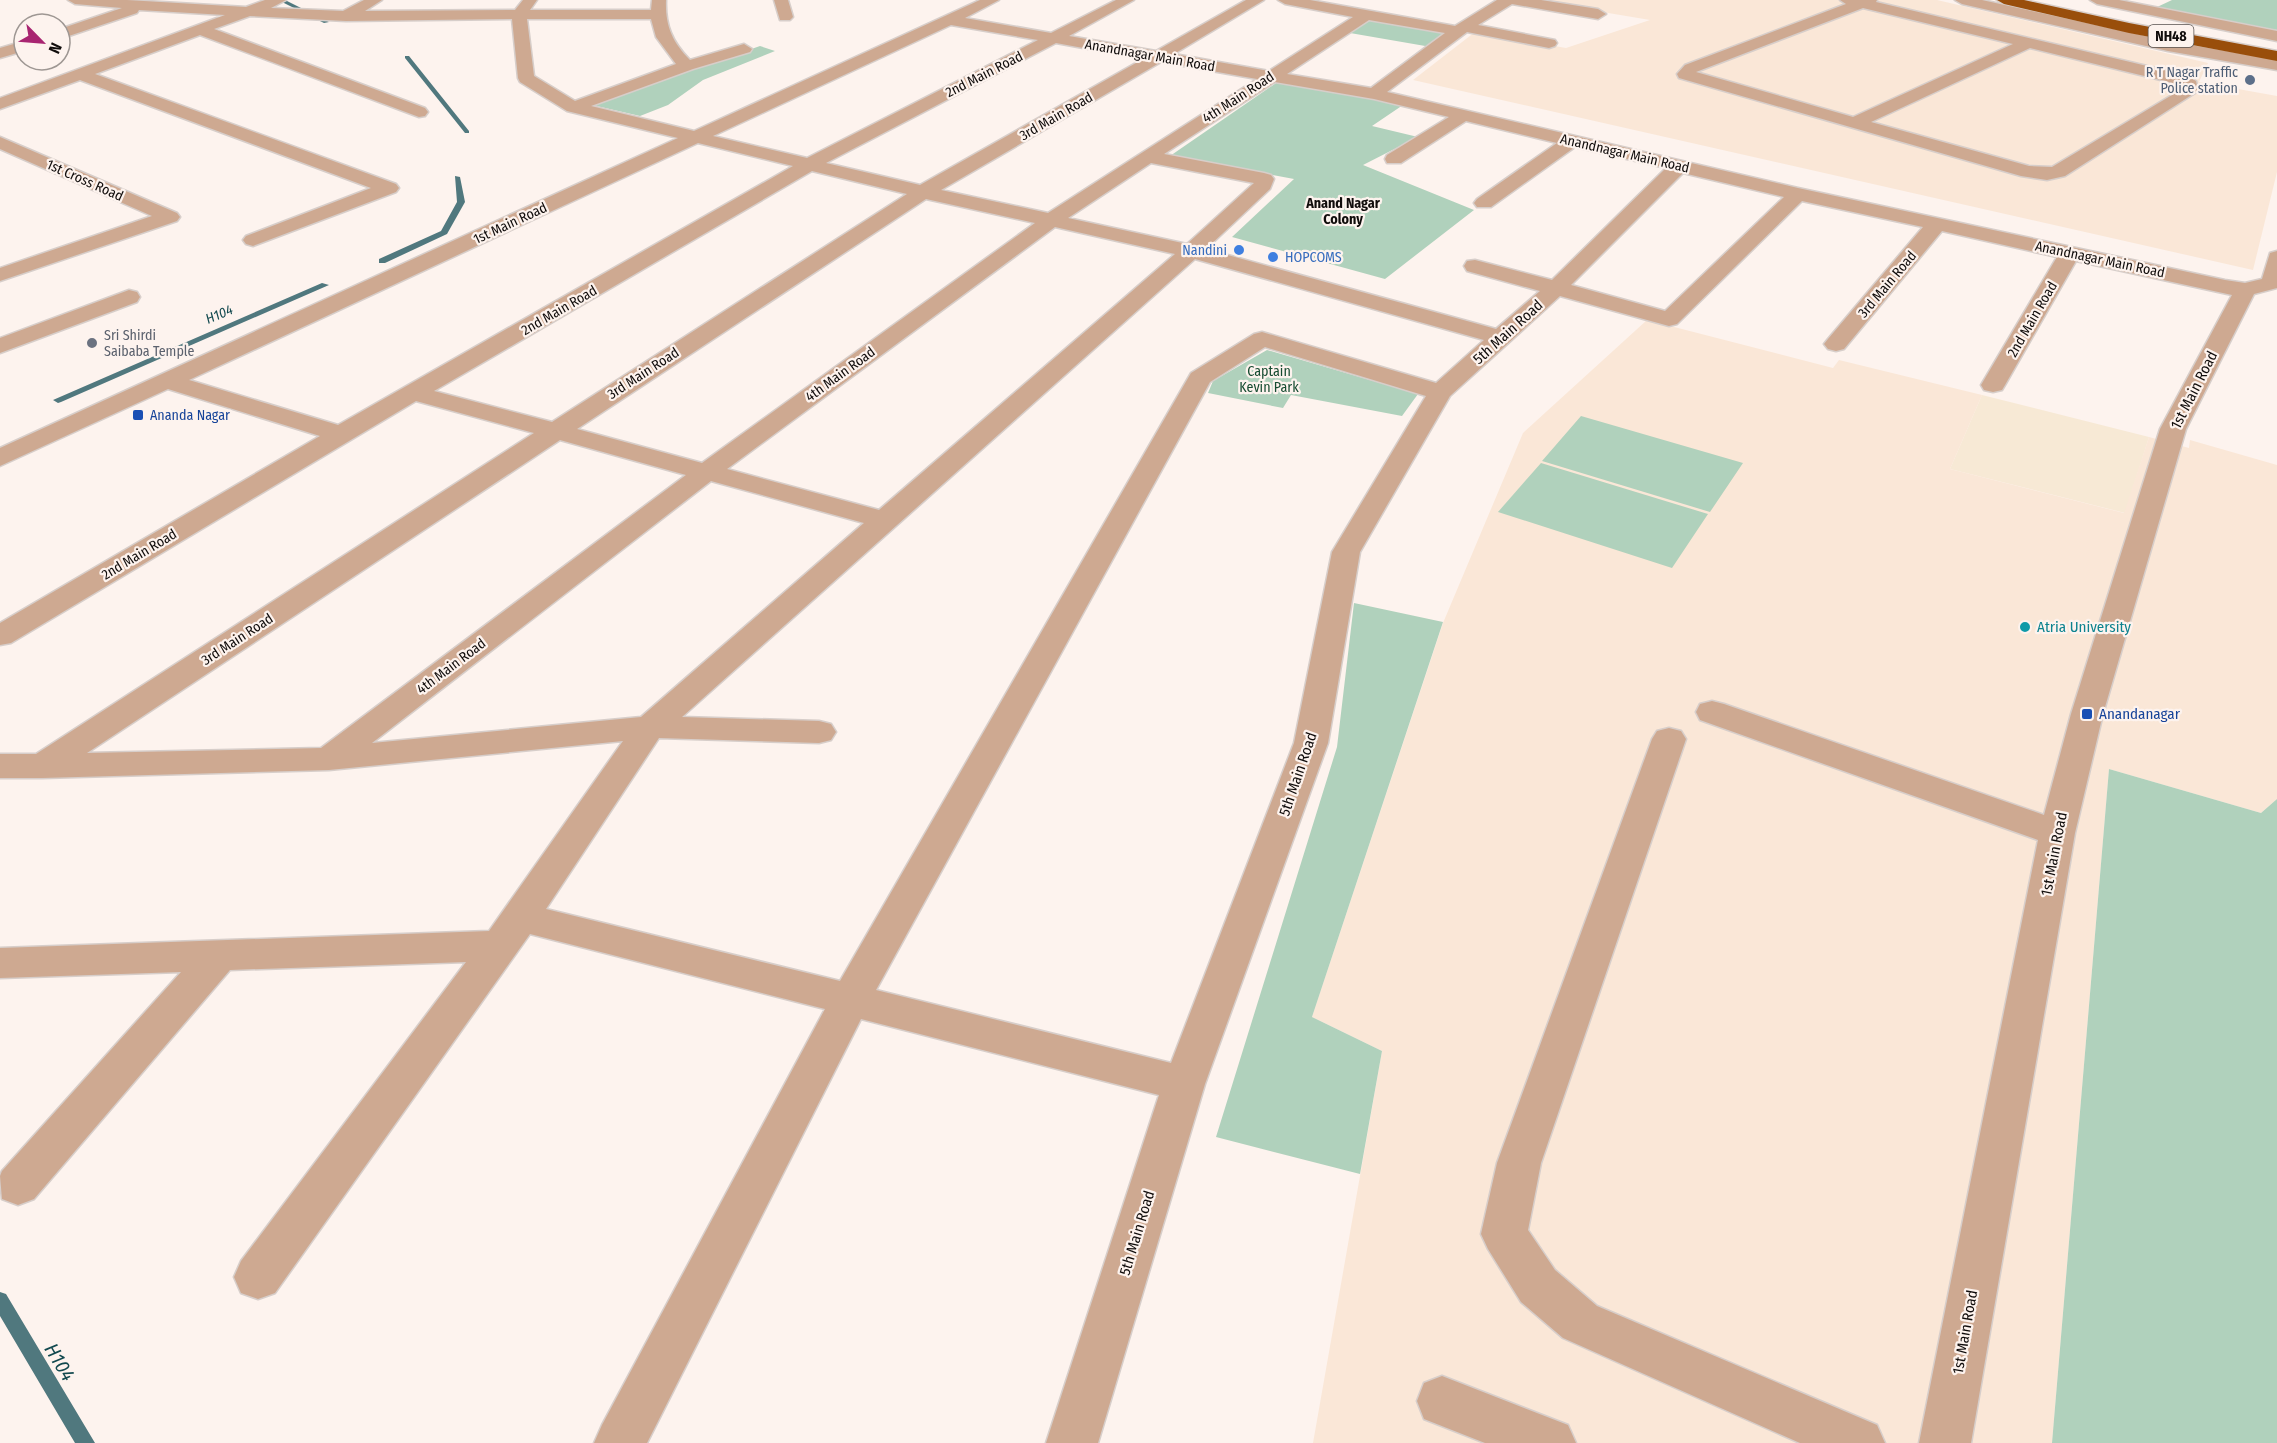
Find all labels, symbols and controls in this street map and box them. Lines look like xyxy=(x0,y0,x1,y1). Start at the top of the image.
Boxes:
north arrow xyxy=(12,12,72,72)
road number: NH48 xyxy=(2148,25,2194,47)
street label: Anandnagar Main Road xyxy=(1083,36,1216,75)
text: N xyxy=(45,40,66,56)
street label: 2nd Main Road xyxy=(943,48,1026,101)
place label: R T Nagar Traffic Police station xyxy=(2146,64,2238,97)
street label: 4th Main Road xyxy=(1199,68,1277,127)
marker: R T Nagar Traffic Police station xyxy=(2243,73,2257,87)
street label: 3rd Main Road xyxy=(1017,89,1096,144)
street label: Anandnagar Main Road xyxy=(1559,130,1691,177)
street label: 1st Cross Road xyxy=(44,156,126,205)
district label: Anand Nagar Colony xyxy=(1305,195,1381,228)
street label: 1st Main Road xyxy=(471,199,550,248)
street label: Anandnagar Main Road xyxy=(2034,237,2166,282)
place label: Nandini xyxy=(1182,242,1227,259)
marker: Nandini xyxy=(1232,243,1246,257)
street label: 3rd Main Road xyxy=(1855,248,1920,321)
place label: HOPCOMS xyxy=(1285,249,1342,266)
marker: HOPCOMS xyxy=(1266,250,1280,264)
street label: 2nd Main Road xyxy=(2004,278,2061,360)
street label: 2nd Main Road xyxy=(518,282,600,339)
street label: 5th Main Road xyxy=(1469,296,1547,368)
water label: H104 xyxy=(203,301,236,328)
place label: Sri Shirdi Saibaba Temple xyxy=(104,327,194,360)
marker: Sri Shirdi Saibaba Temple xyxy=(85,336,99,350)
street label: 4th Main Road xyxy=(802,343,878,405)
street label: 3rd Main Road xyxy=(604,344,682,403)
street label: 1st Main Road xyxy=(2167,348,2221,432)
park label: Captain Kevin Park xyxy=(1239,363,1299,396)
place label: Ananda Nagar xyxy=(150,407,230,424)
marker: Ananda Nagar xyxy=(131,408,145,422)
street label: 2nd Main Road xyxy=(99,525,180,583)
street label: 3rd Main Road xyxy=(198,610,276,669)
place label: Atria University xyxy=(2037,618,2131,636)
marker: Atria University xyxy=(2018,620,2032,634)
street label: 4th Main Road xyxy=(413,635,489,698)
place label: Anandanagar xyxy=(2099,705,2181,723)
marker: Anandanagar xyxy=(2080,707,2094,721)
street label: 5th Main Road xyxy=(1275,730,1321,818)
street label: 1st Main Road xyxy=(2037,811,2071,897)
street label: 5th Main Road xyxy=(1116,1189,1158,1277)
street label: 1st Main Road xyxy=(1949,1289,1981,1375)
water label: H104 xyxy=(39,1339,81,1385)

